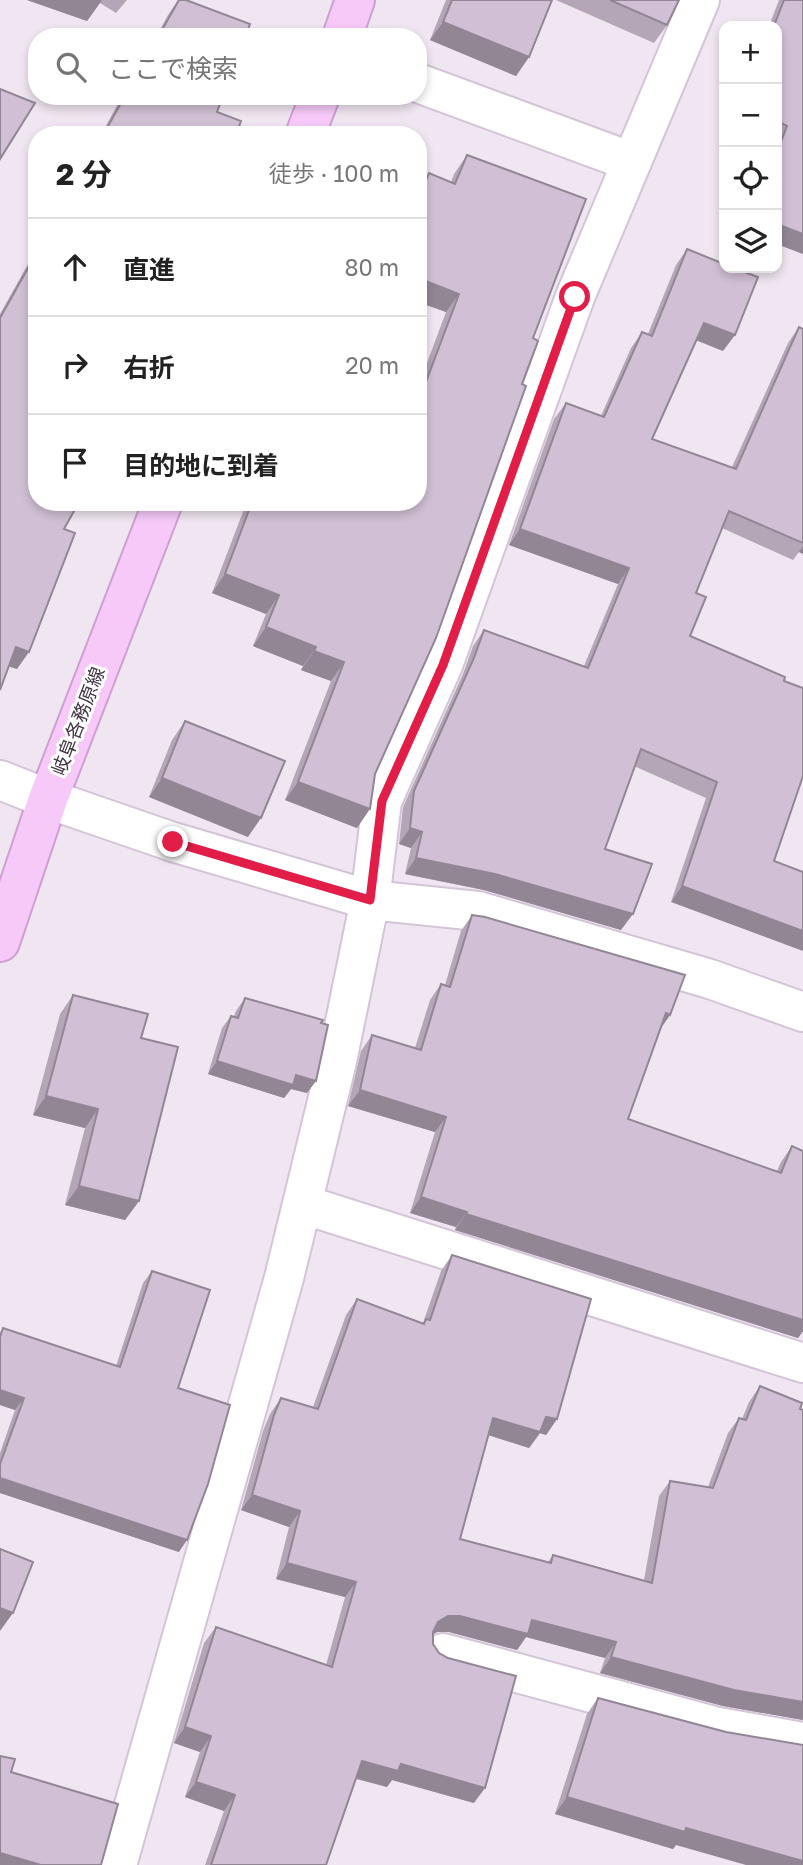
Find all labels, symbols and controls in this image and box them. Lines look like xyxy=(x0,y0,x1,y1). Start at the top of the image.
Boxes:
map controls xyxy=(719,21,782,273)
button: + xyxy=(719,21,782,84)
search box xyxy=(28,28,427,105)
icon: search xyxy=(52,48,90,86)
text: ここで検索 xyxy=(108,53,238,84)
button: − xyxy=(719,84,782,147)
button: locate xyxy=(719,147,782,210)
text: 2 分 xyxy=(56,156,112,192)
text: 徒歩 · 100 m xyxy=(269,159,399,187)
button: layers xyxy=(719,210,782,273)
icon: ahead xyxy=(56,248,94,286)
text: 80 m xyxy=(345,253,399,281)
text: 直進 xyxy=(123,254,175,285)
route start xyxy=(559,281,590,312)
icon: right xyxy=(56,346,94,384)
text: 20 m xyxy=(345,351,399,379)
text: 右折 xyxy=(123,352,175,383)
icon: arrive xyxy=(56,444,94,482)
text: 目的地に到着 xyxy=(123,450,279,481)
street label: 岐阜各務原線 xyxy=(46,663,109,778)
route end xyxy=(157,826,188,857)

